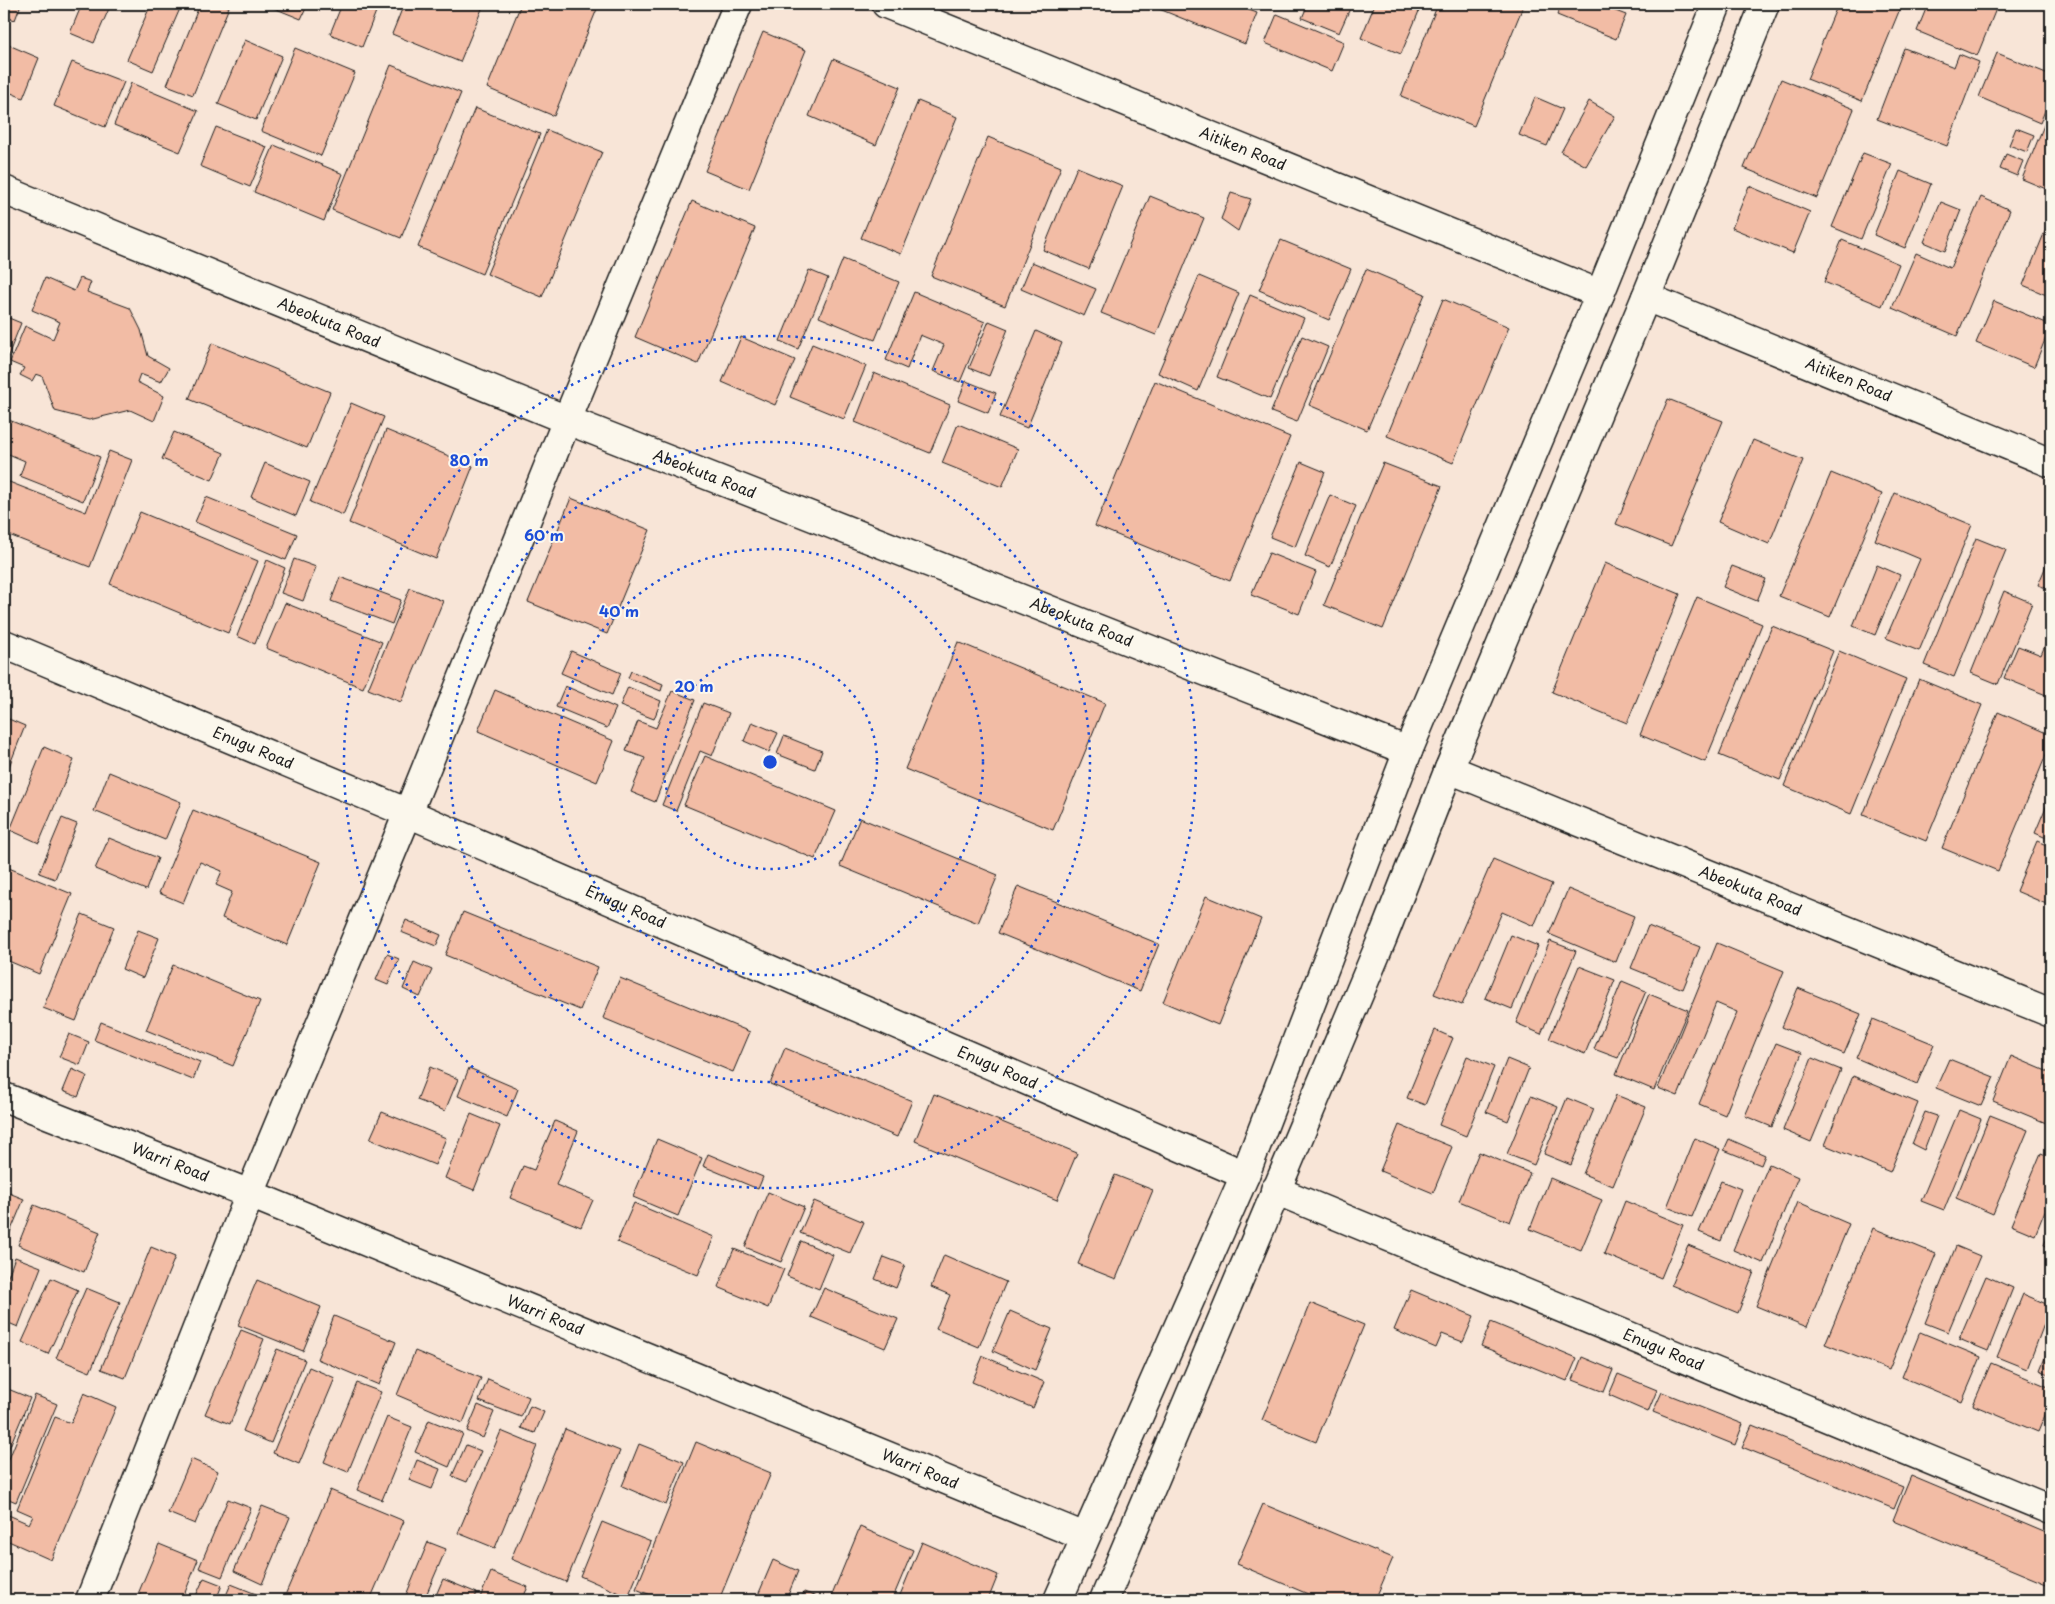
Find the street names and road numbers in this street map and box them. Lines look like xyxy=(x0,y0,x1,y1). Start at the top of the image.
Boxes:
street label: Aitiken Road xyxy=(1196,120,1290,175)
street label: Abeokuta Road xyxy=(275,290,384,353)
street label: Aitiken Road xyxy=(1802,351,1896,407)
street label: Abeokuta Road xyxy=(650,442,760,503)
street label: Abeokuta Road xyxy=(1027,590,1137,652)
street label: Enugu Road xyxy=(210,720,298,774)
street label: Abeokuta Road xyxy=(1696,859,1806,921)
street label: Enugu Road xyxy=(582,878,670,933)
street label: Enugu Road xyxy=(954,1039,1042,1094)
street label: Warri Road xyxy=(129,1136,213,1187)
street label: Warri Road xyxy=(504,1288,588,1340)
street label: Enugu Road xyxy=(1620,1322,1708,1376)
street label: Warri Road xyxy=(879,1442,963,1494)

